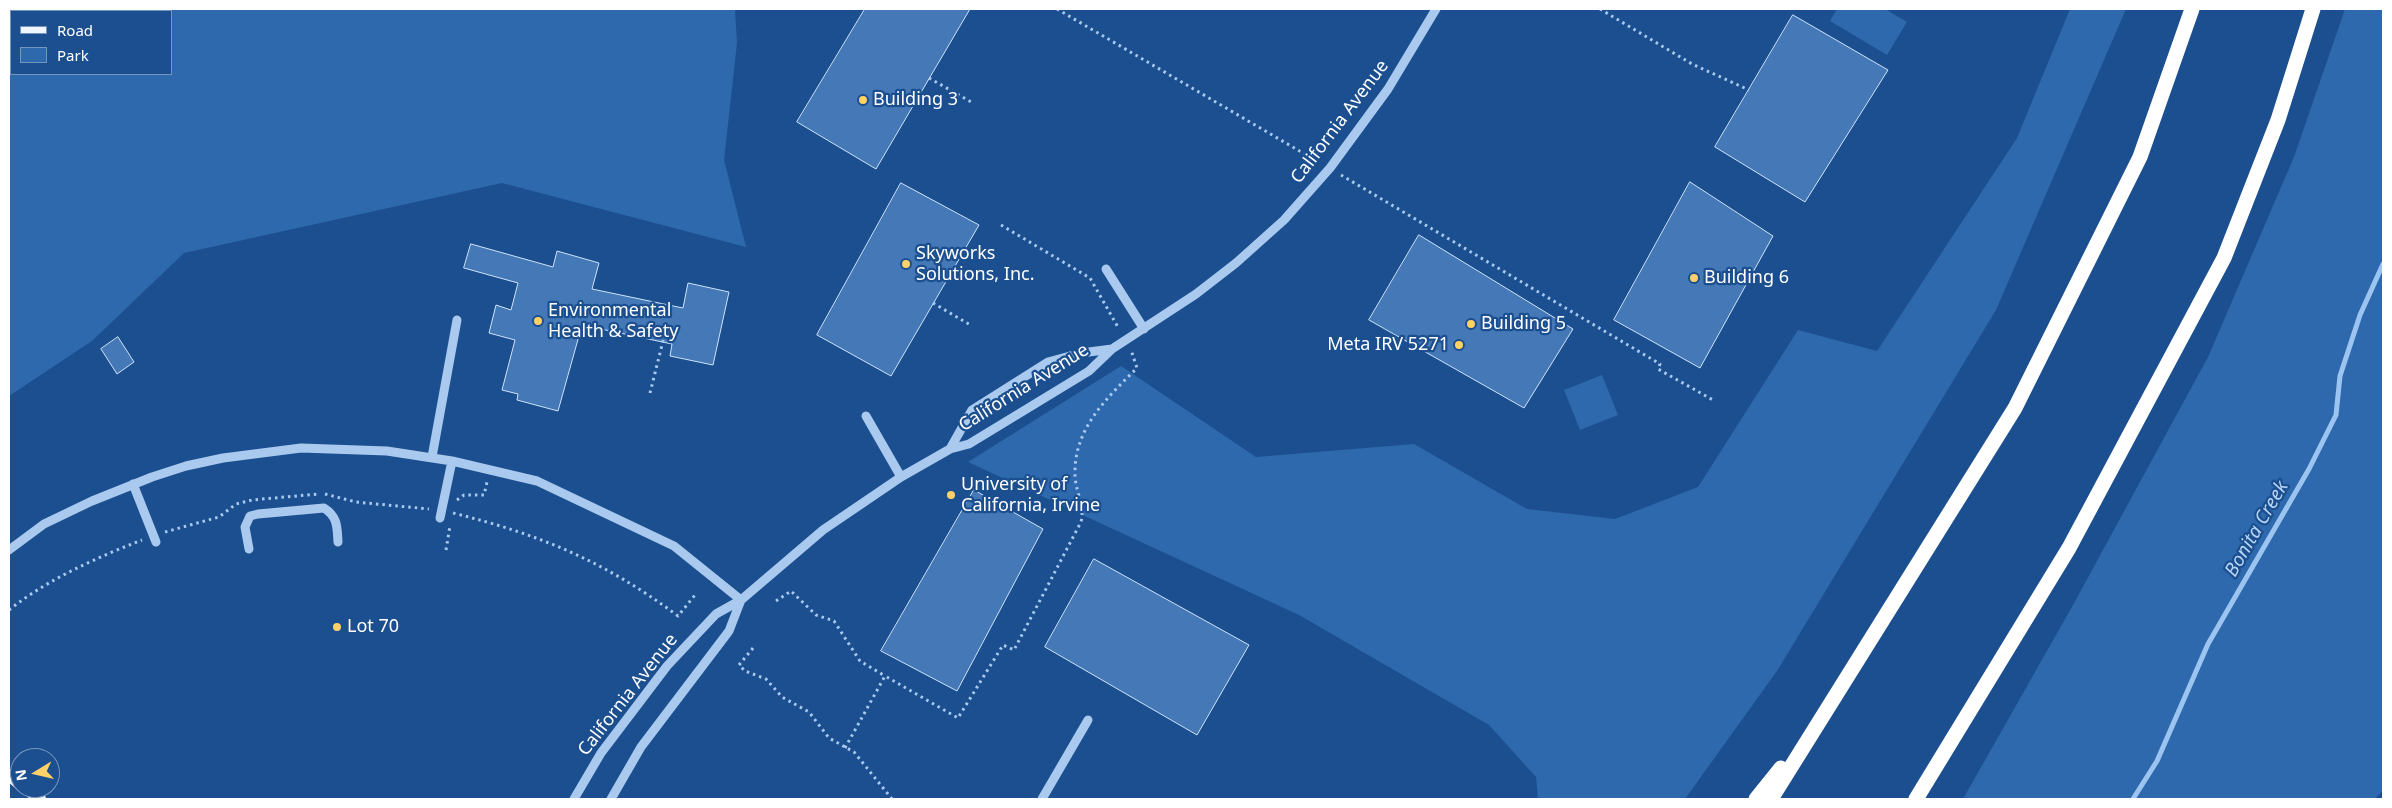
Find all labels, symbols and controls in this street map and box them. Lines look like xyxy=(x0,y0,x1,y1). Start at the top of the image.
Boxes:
legend xyxy=(10,10,172,75)
text: Road xyxy=(57,20,93,40)
text: Park xyxy=(57,45,89,65)
street label: California Avenue xyxy=(1287,56,1393,188)
place label: Building 3 xyxy=(873,89,958,111)
marker: Building 3 xyxy=(857,94,869,106)
place label: Skyworks Solutions, Inc. xyxy=(916,243,1035,286)
marker: Skyworks Solutions, Inc. xyxy=(900,258,912,270)
place label: Building 6 xyxy=(1704,267,1789,289)
marker: Building 6 xyxy=(1688,272,1700,284)
place label: Environmental Health & Safety xyxy=(548,300,678,342)
place label: Building 5 xyxy=(1481,313,1566,335)
marker: Environmental Health & Safety xyxy=(532,315,544,327)
marker: Building 5 xyxy=(1465,318,1477,330)
place label: Meta IRV 5271 xyxy=(1327,334,1449,356)
street label: California Avenue xyxy=(955,339,1093,437)
marker: Meta IRV 5271 xyxy=(1453,339,1465,351)
place label: University of California, Irvine xyxy=(961,474,1100,516)
water label: Bonita Creek xyxy=(2220,477,2294,581)
marker: University of California, Irvine xyxy=(945,489,957,501)
place label: Lot 70 xyxy=(347,616,399,638)
marker: Lot 70 xyxy=(331,621,343,633)
street label: California Avenue xyxy=(574,630,682,760)
north arrow xyxy=(10,748,60,798)
text: N xyxy=(10,768,31,782)

